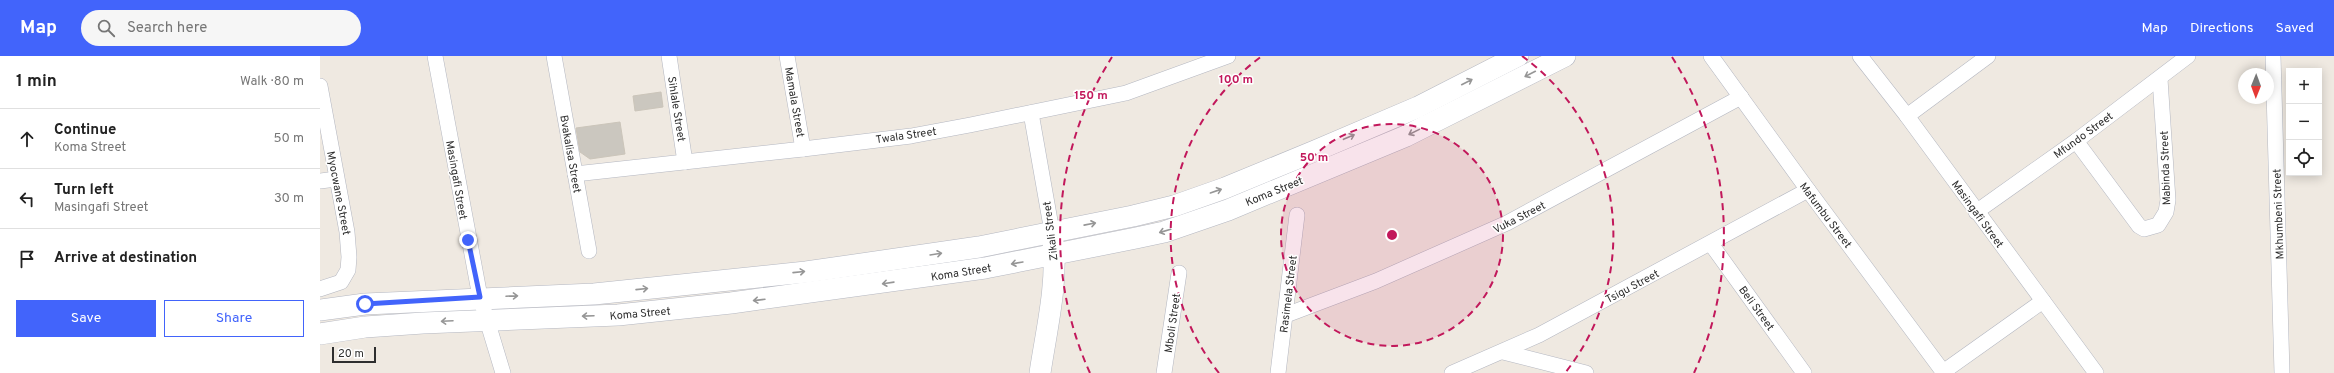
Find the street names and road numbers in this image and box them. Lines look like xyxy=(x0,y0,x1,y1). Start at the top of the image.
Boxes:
street label: Mamala Street xyxy=(781,66,807,138)
street label: Sihlale Street xyxy=(664,76,688,143)
street label: Mfundo Street xyxy=(2051,110,2116,162)
street label: Bvakalisa Street xyxy=(556,114,584,194)
street label: Twala Street xyxy=(875,125,937,147)
street label: Mabinda Street xyxy=(2158,131,2174,205)
street label: Masingafi Street xyxy=(442,140,470,221)
street label: Myocwane Street xyxy=(323,150,353,236)
street label: Mkhumbeni Street xyxy=(2270,168,2288,260)
street label: Koma Street xyxy=(1243,174,1305,210)
street label: Masingafi Street xyxy=(1948,178,2006,251)
street label: Mafumbu Street xyxy=(1796,180,1854,251)
street label: Vuka Street xyxy=(1491,199,1548,237)
street label: Zikali Street xyxy=(1040,200,1062,261)
street label: Rasimela Street xyxy=(1277,255,1301,334)
street label: Koma Street xyxy=(930,261,992,285)
street label: Tsigu Street xyxy=(1603,267,1662,307)
street label: Beli Street xyxy=(1735,284,1777,334)
street label: Mboli Street xyxy=(1162,293,1184,354)
street label: Koma Street xyxy=(609,304,671,324)

